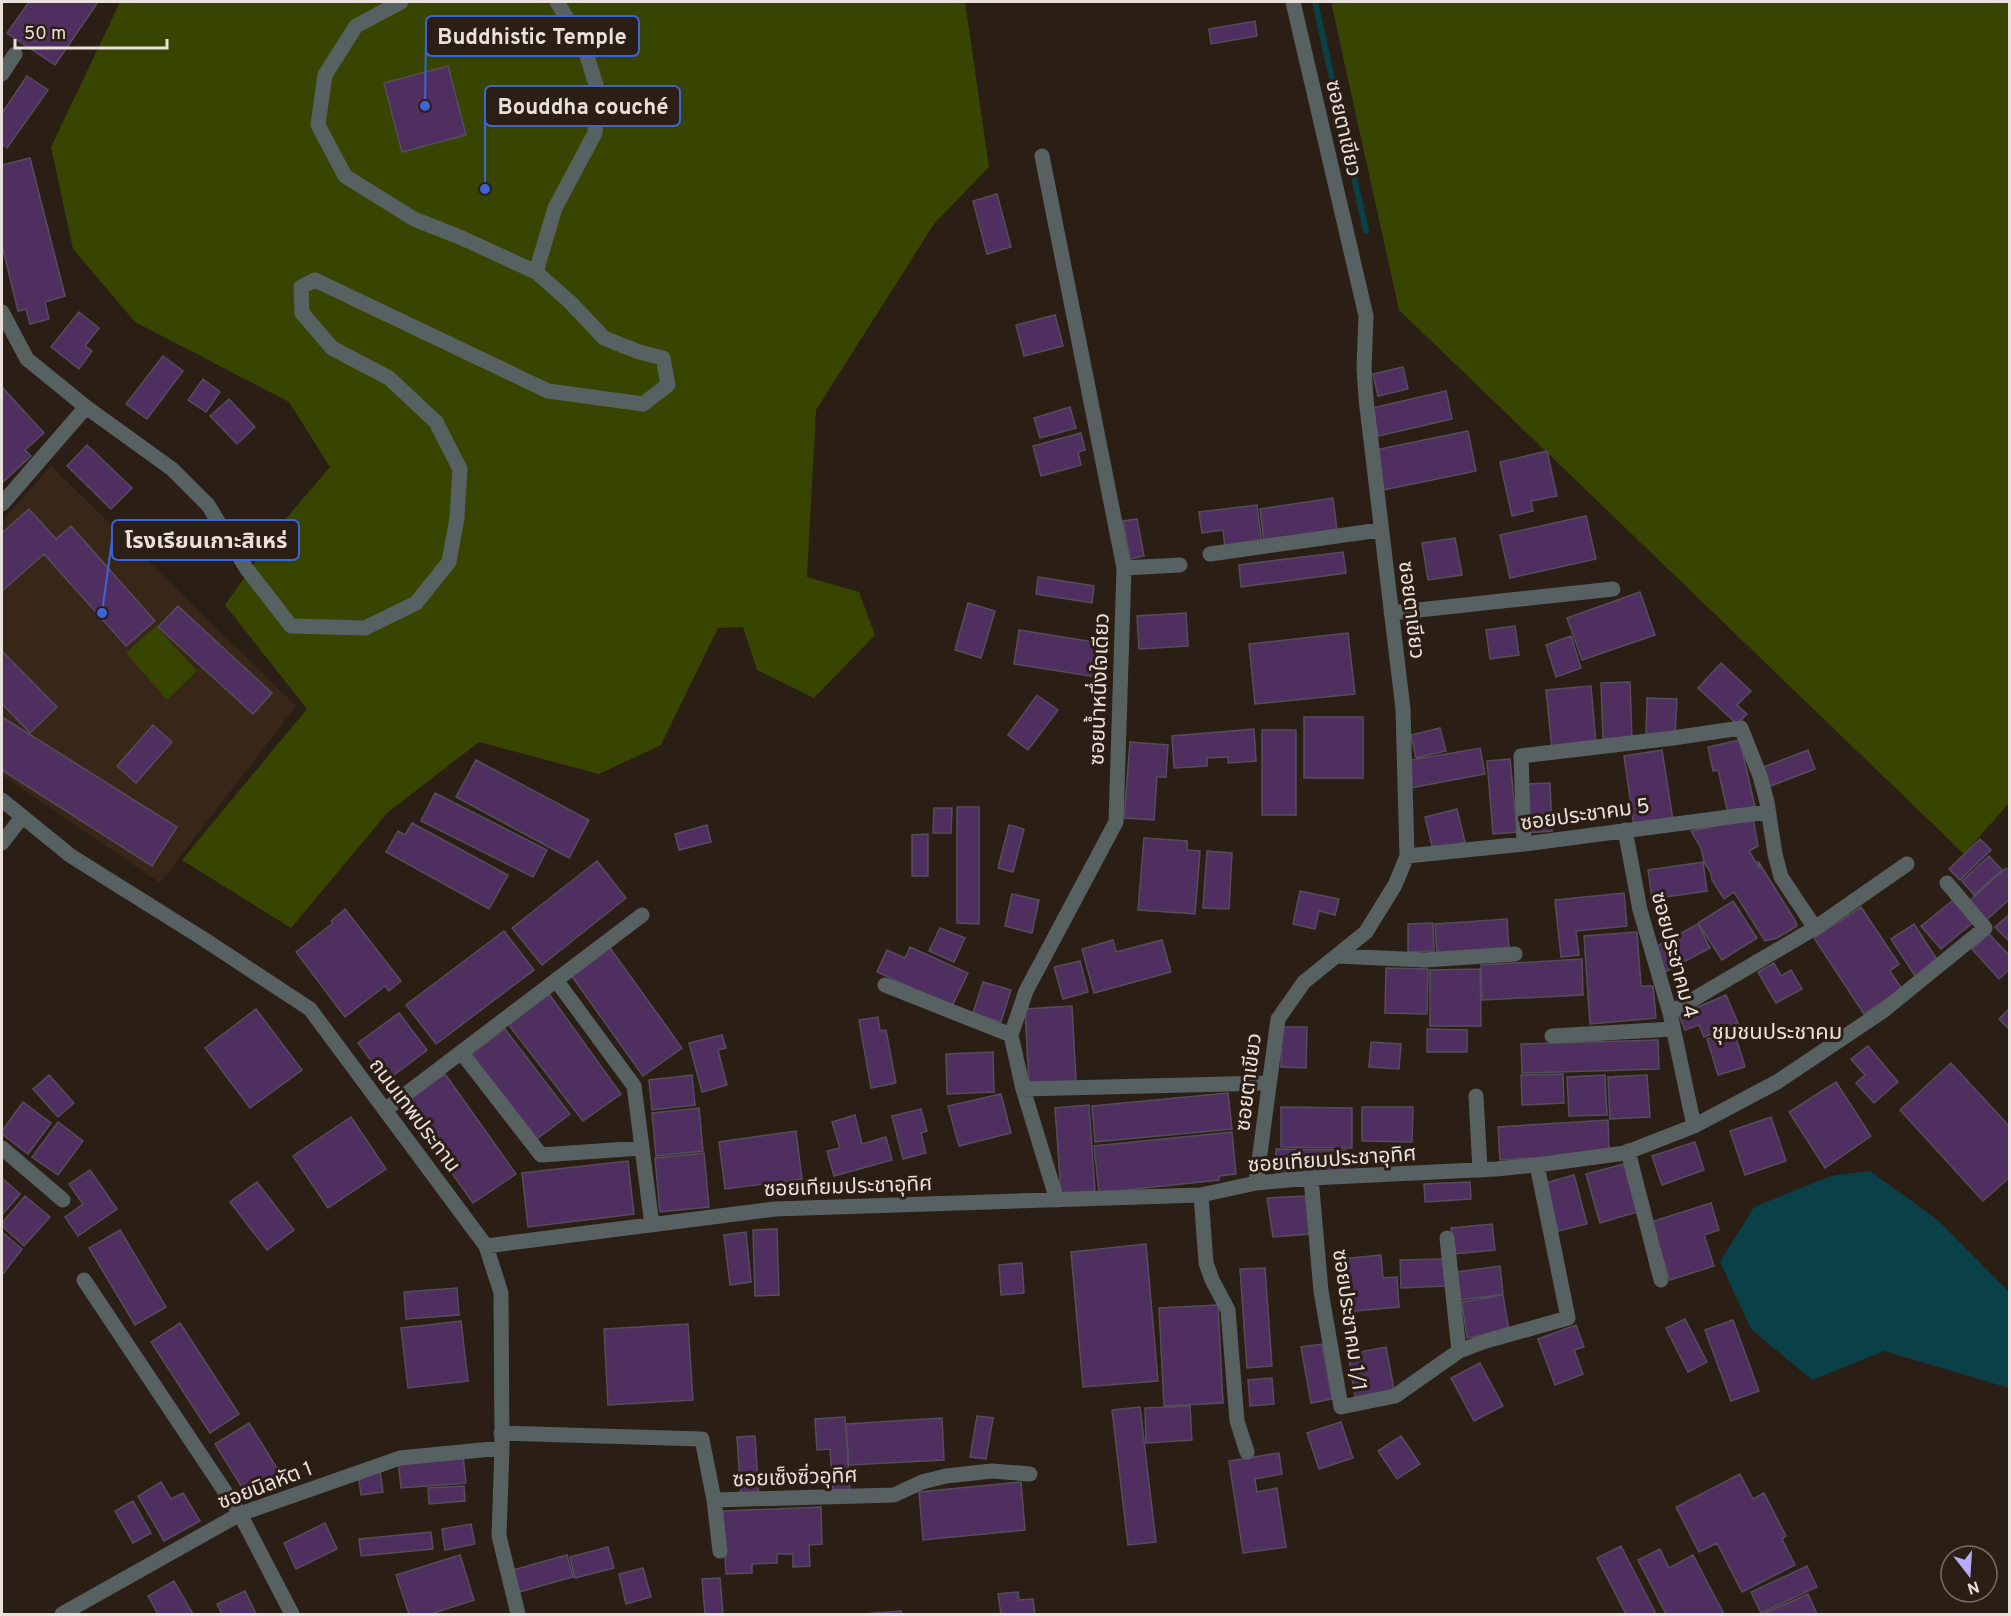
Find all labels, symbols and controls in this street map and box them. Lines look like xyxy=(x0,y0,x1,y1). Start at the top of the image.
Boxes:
scale bar xyxy=(15,12,166,50)
callout: Buddhistic Temple xyxy=(426,16,639,56)
text: 50 m xyxy=(24,23,66,46)
text: Buddhistic Temple xyxy=(437,25,627,52)
street label: ซอยตาเขียว xyxy=(1318,77,1367,179)
callout: Bouddha couché xyxy=(485,86,680,126)
text: Bouddha couché xyxy=(497,95,669,122)
callout: โรงเรียนเกาะสิเหร่ xyxy=(112,520,299,560)
text: โรงเรียนเกาะสิเหร่ xyxy=(125,529,287,556)
street label: ซอยตาเขียว xyxy=(1391,560,1430,661)
street label: ซอยน้ำหนึ่งใจเดียว xyxy=(1081,612,1117,766)
street label: ซอยประชาคม 5 xyxy=(1519,793,1652,838)
street label: ซอยประชาคม 4 xyxy=(1644,889,1703,1022)
district label: ชุมชนประชาคม xyxy=(1712,1020,1842,1047)
street label: ซอยตาเขียว xyxy=(1230,1032,1269,1133)
street label: ถนนเทพประทาน xyxy=(362,1053,466,1178)
street label: ซอยเทียมประชาอุทิศ xyxy=(1247,1141,1417,1180)
street label: ซอยเทียมประชาอุทิศ xyxy=(763,1171,933,1204)
street label: ซอยประชาคม 1/1 xyxy=(1325,1248,1372,1393)
street label: ซอยนิลหัต 1 xyxy=(214,1456,317,1517)
street label: ซอยเซ็งซิ่วอุทิศ xyxy=(732,1461,858,1494)
north arrow xyxy=(1939,1544,1999,1604)
text: N xyxy=(1964,1575,1981,1598)

